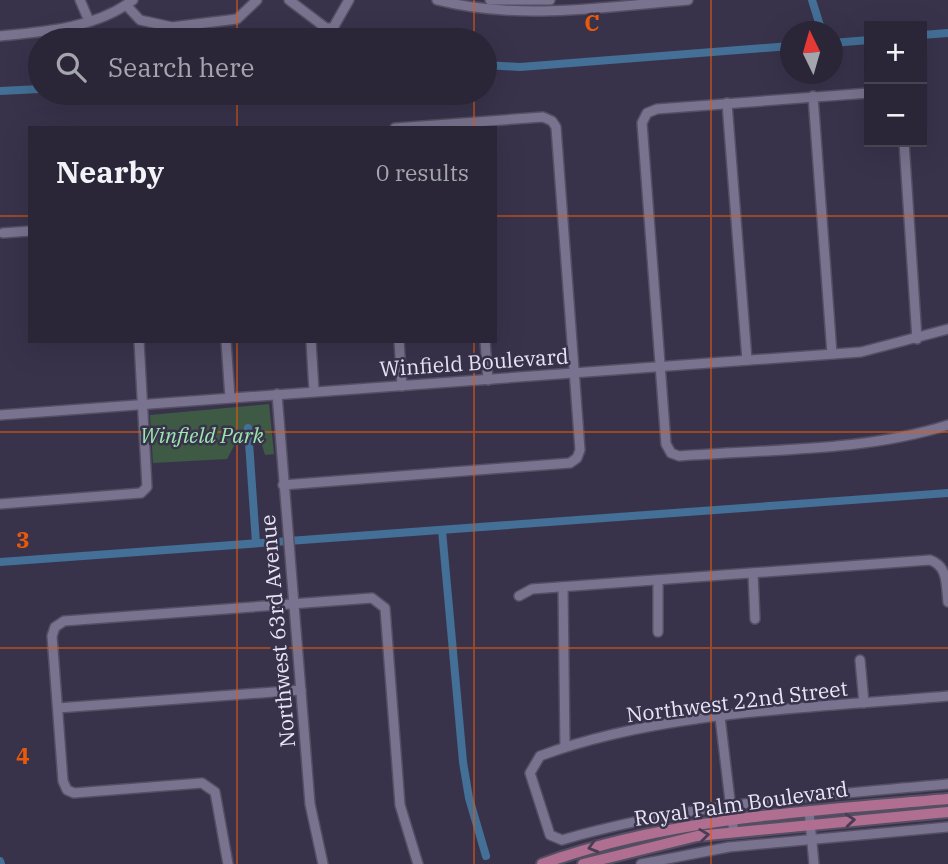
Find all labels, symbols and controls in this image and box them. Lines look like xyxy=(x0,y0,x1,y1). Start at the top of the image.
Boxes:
text: C xyxy=(584,7,600,37)
north arrow xyxy=(780,21,843,84)
map controls xyxy=(864,21,927,147)
button: + xyxy=(864,21,927,84)
search box xyxy=(28,28,497,105)
icon: search xyxy=(52,48,90,86)
text: Search here xyxy=(108,50,254,84)
button: − xyxy=(864,84,927,147)
text: Nearby xyxy=(56,152,164,191)
text: 0 results xyxy=(376,157,469,187)
street label: Winfield Boulevard xyxy=(378,341,570,383)
park label: Winfield Park xyxy=(140,421,265,449)
street label: Northwest 63rd Avenue xyxy=(253,513,301,749)
text: 3 xyxy=(16,524,30,554)
street label: Northwest 22nd Street xyxy=(625,674,849,728)
text: 4 xyxy=(16,740,30,770)
street label: Royal Palm Boulevard xyxy=(632,774,850,832)
one-way arrow xyxy=(845,813,856,828)
one-way arrow xyxy=(698,828,710,843)
one-way arrow xyxy=(587,839,599,853)

